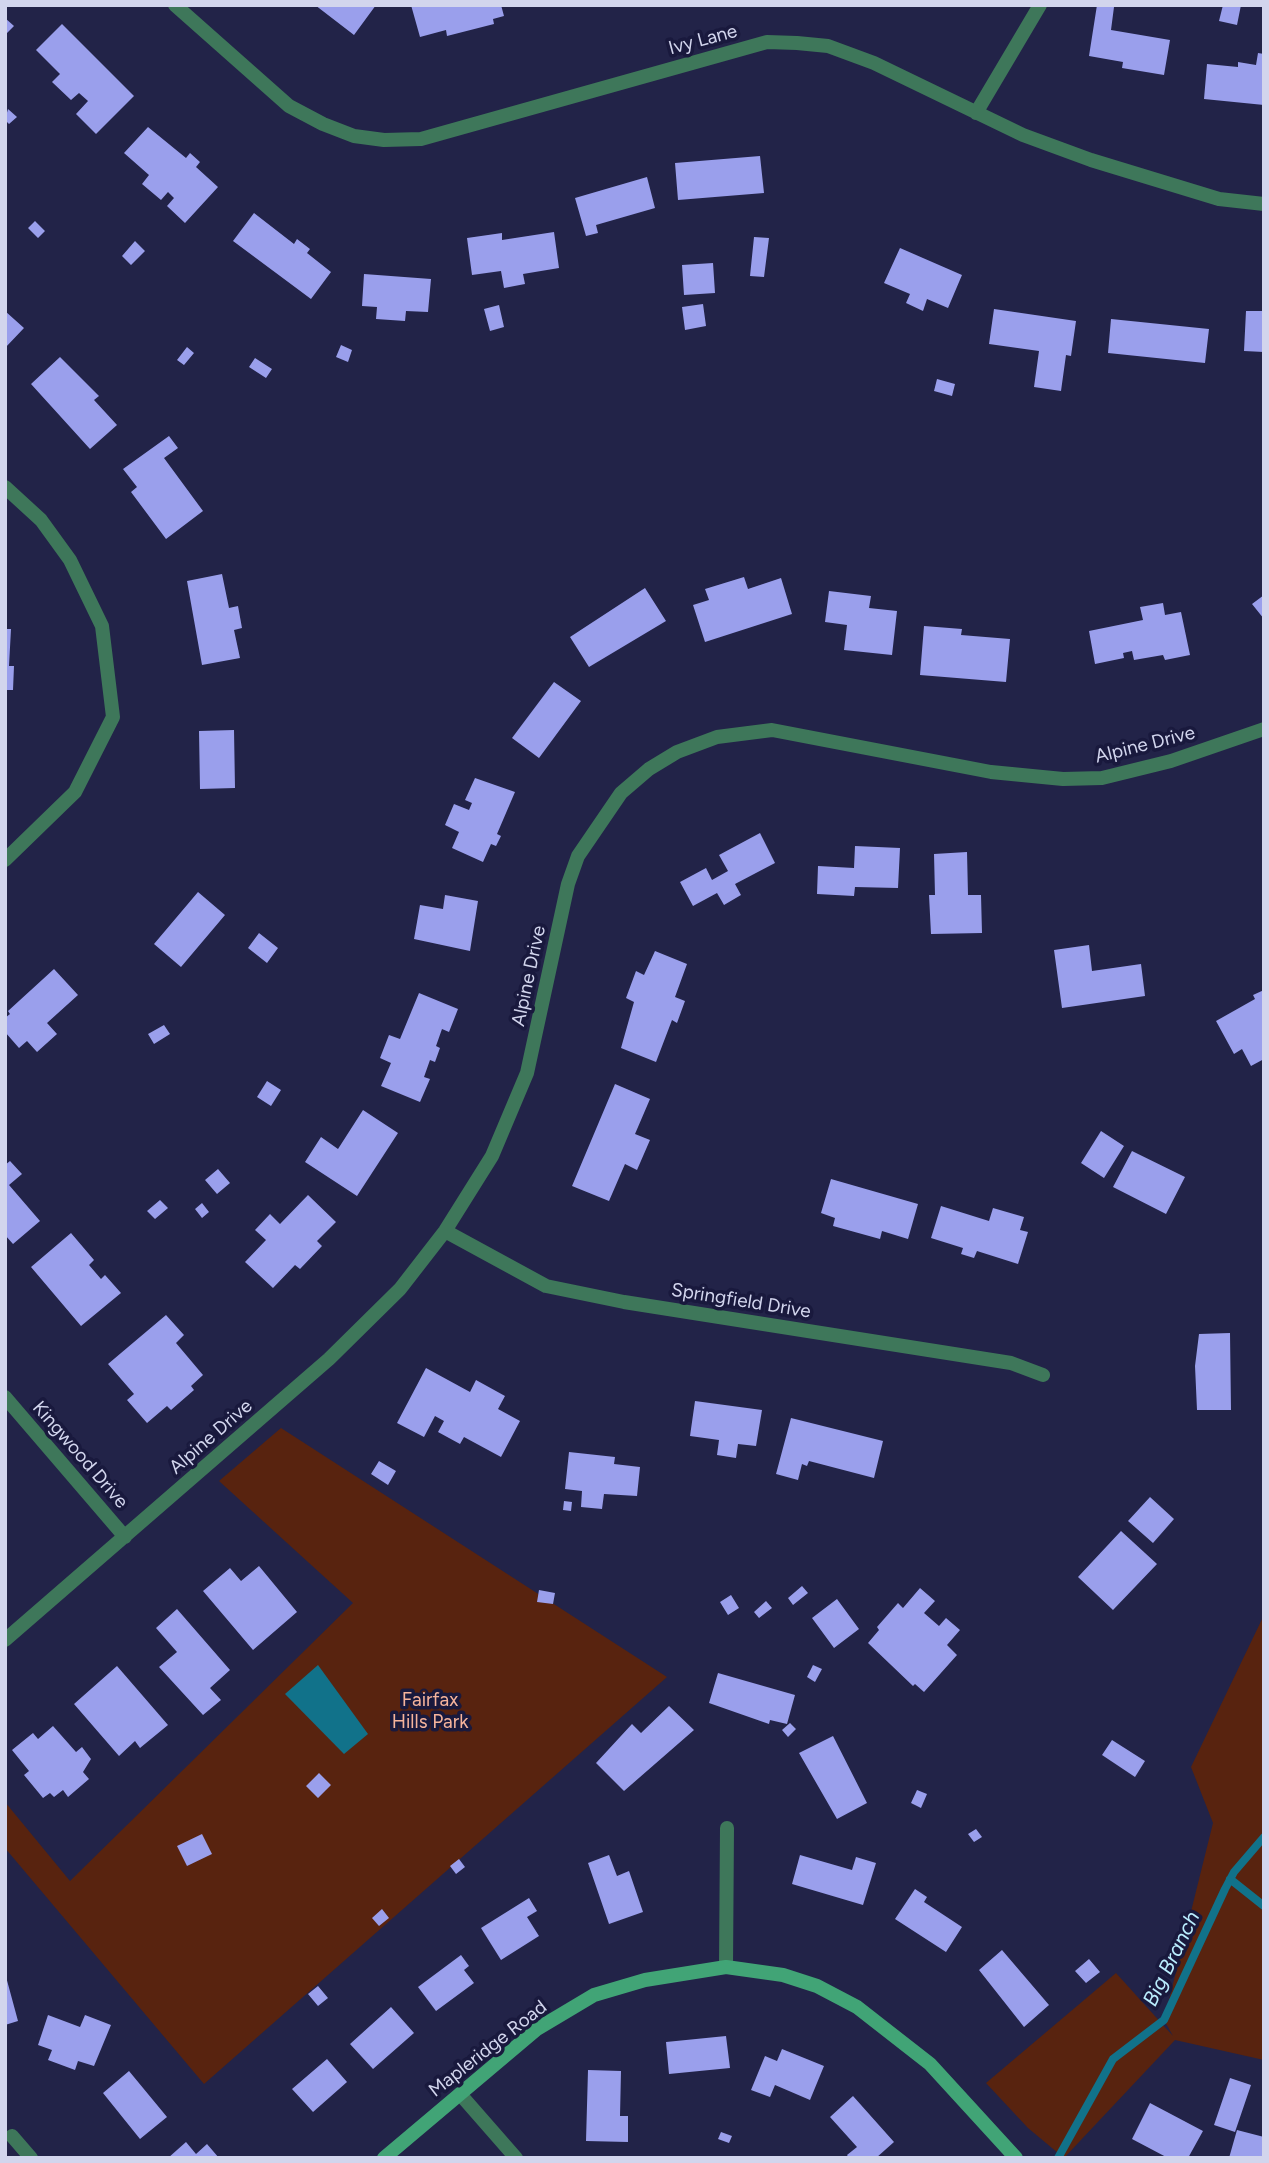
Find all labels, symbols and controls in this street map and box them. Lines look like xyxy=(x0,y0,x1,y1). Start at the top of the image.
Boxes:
street label: Ivy Lane xyxy=(666,20,740,60)
street label: Alpine Drive xyxy=(1093,722,1197,768)
street label: Alpine Drive xyxy=(507,924,551,1028)
street label: Springfield Drive xyxy=(669,1279,813,1323)
street label: Alpine Drive xyxy=(165,1395,257,1479)
street label: Kingwood Drive xyxy=(27,1397,133,1513)
park label: Fairfax Hills Park xyxy=(392,1689,468,1733)
water label: Big Branch xyxy=(1138,1907,1206,2011)
street label: Mapleridge Road xyxy=(424,1996,552,2102)

